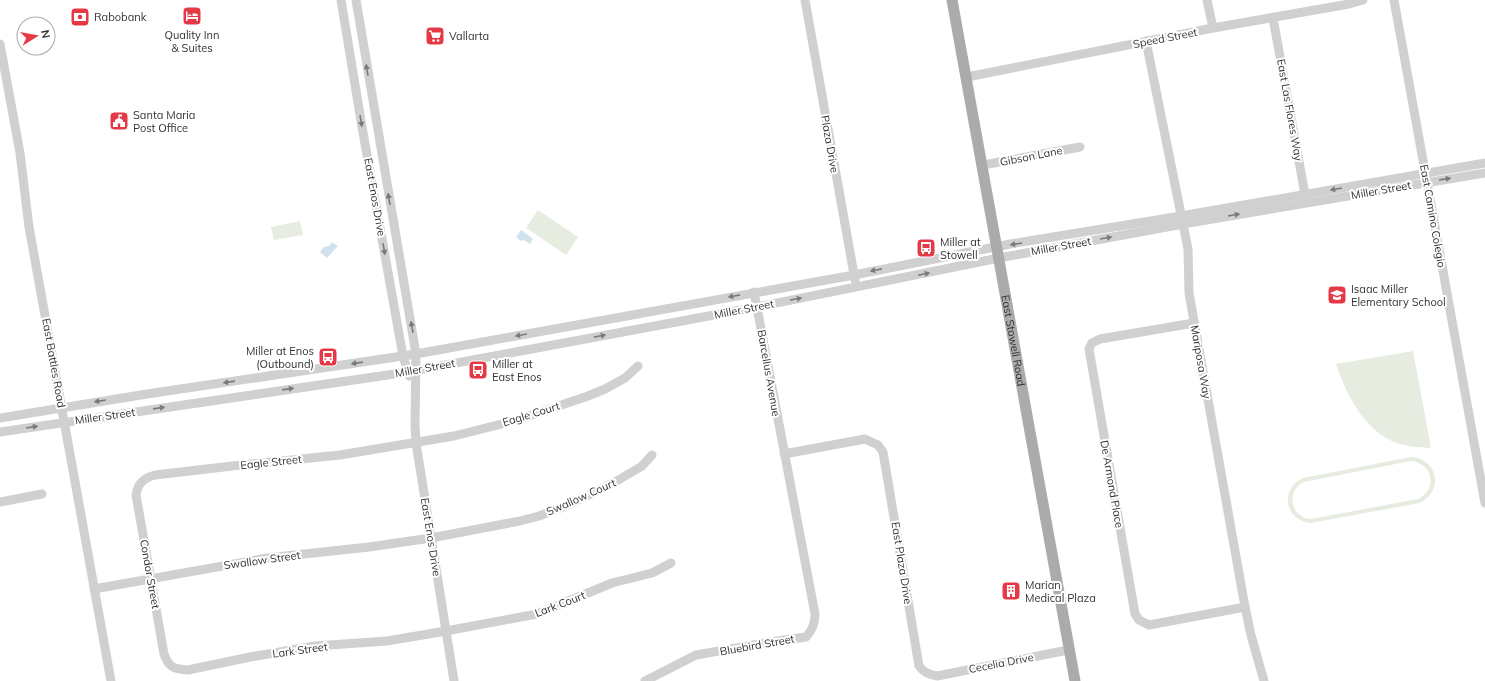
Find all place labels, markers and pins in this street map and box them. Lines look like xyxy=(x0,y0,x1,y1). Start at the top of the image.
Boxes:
hotel icon: Quality Inn & Suites xyxy=(181,5,203,27)
bank icon: Rabobank xyxy=(69,6,91,28)
place label: Rabobank xyxy=(94,10,147,24)
supermarket icon: Vallarta xyxy=(424,25,446,47)
place label: Quality Inn & Suites xyxy=(164,28,220,55)
place label: Vallarta xyxy=(449,29,489,43)
place label: Santa Maria Post Office xyxy=(133,108,195,135)
public building icon: Santa Maria Post Office xyxy=(108,110,130,132)
place label: Miller at Stowell xyxy=(940,235,981,262)
bus stop icon: Miller at Stowell xyxy=(915,237,937,259)
place label: Isaac Miller Elementary School xyxy=(1351,282,1446,309)
school or university icon: Isaac Miller Elementary School xyxy=(1326,284,1348,306)
place label: Miller at Enos (Outbound) xyxy=(246,344,314,371)
bus stop icon: Miller at Enos (Outbound) xyxy=(317,346,339,368)
place label: Miller at East Enos xyxy=(492,357,542,384)
bus stop icon: Miller at East Enos xyxy=(467,359,489,381)
place label: Marian Medical Plaza xyxy=(1025,578,1096,605)
building icon: Marian Medical Plaza xyxy=(1000,580,1022,602)

